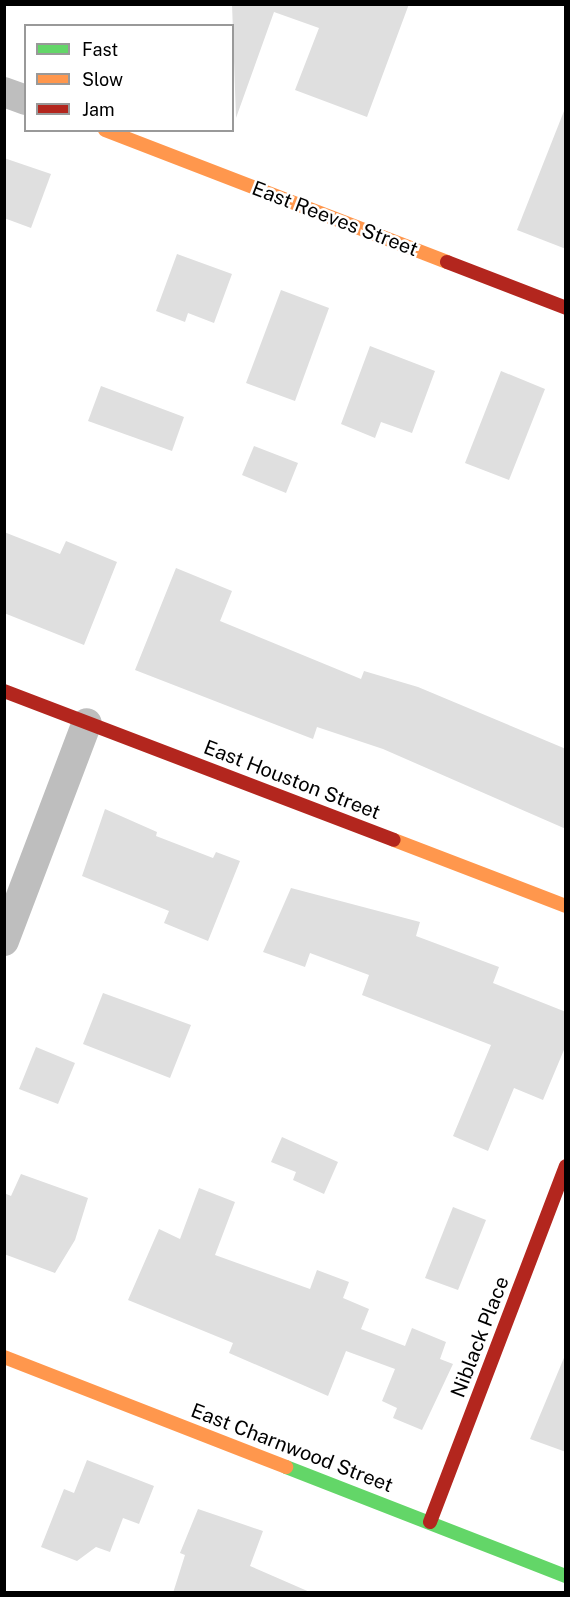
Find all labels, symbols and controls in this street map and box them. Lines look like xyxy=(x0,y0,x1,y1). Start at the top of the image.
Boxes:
legend xyxy=(24,24,234,132)
text: Fast xyxy=(82,39,118,60)
text: Slow xyxy=(82,69,123,90)
text: Jam xyxy=(82,99,115,120)
street label: East Reeves Street xyxy=(249,176,421,262)
street label: East Houston Street xyxy=(200,735,384,825)
street label: Niblack Place xyxy=(446,1273,514,1401)
street label: East Charnwood Street xyxy=(188,1398,396,1498)

